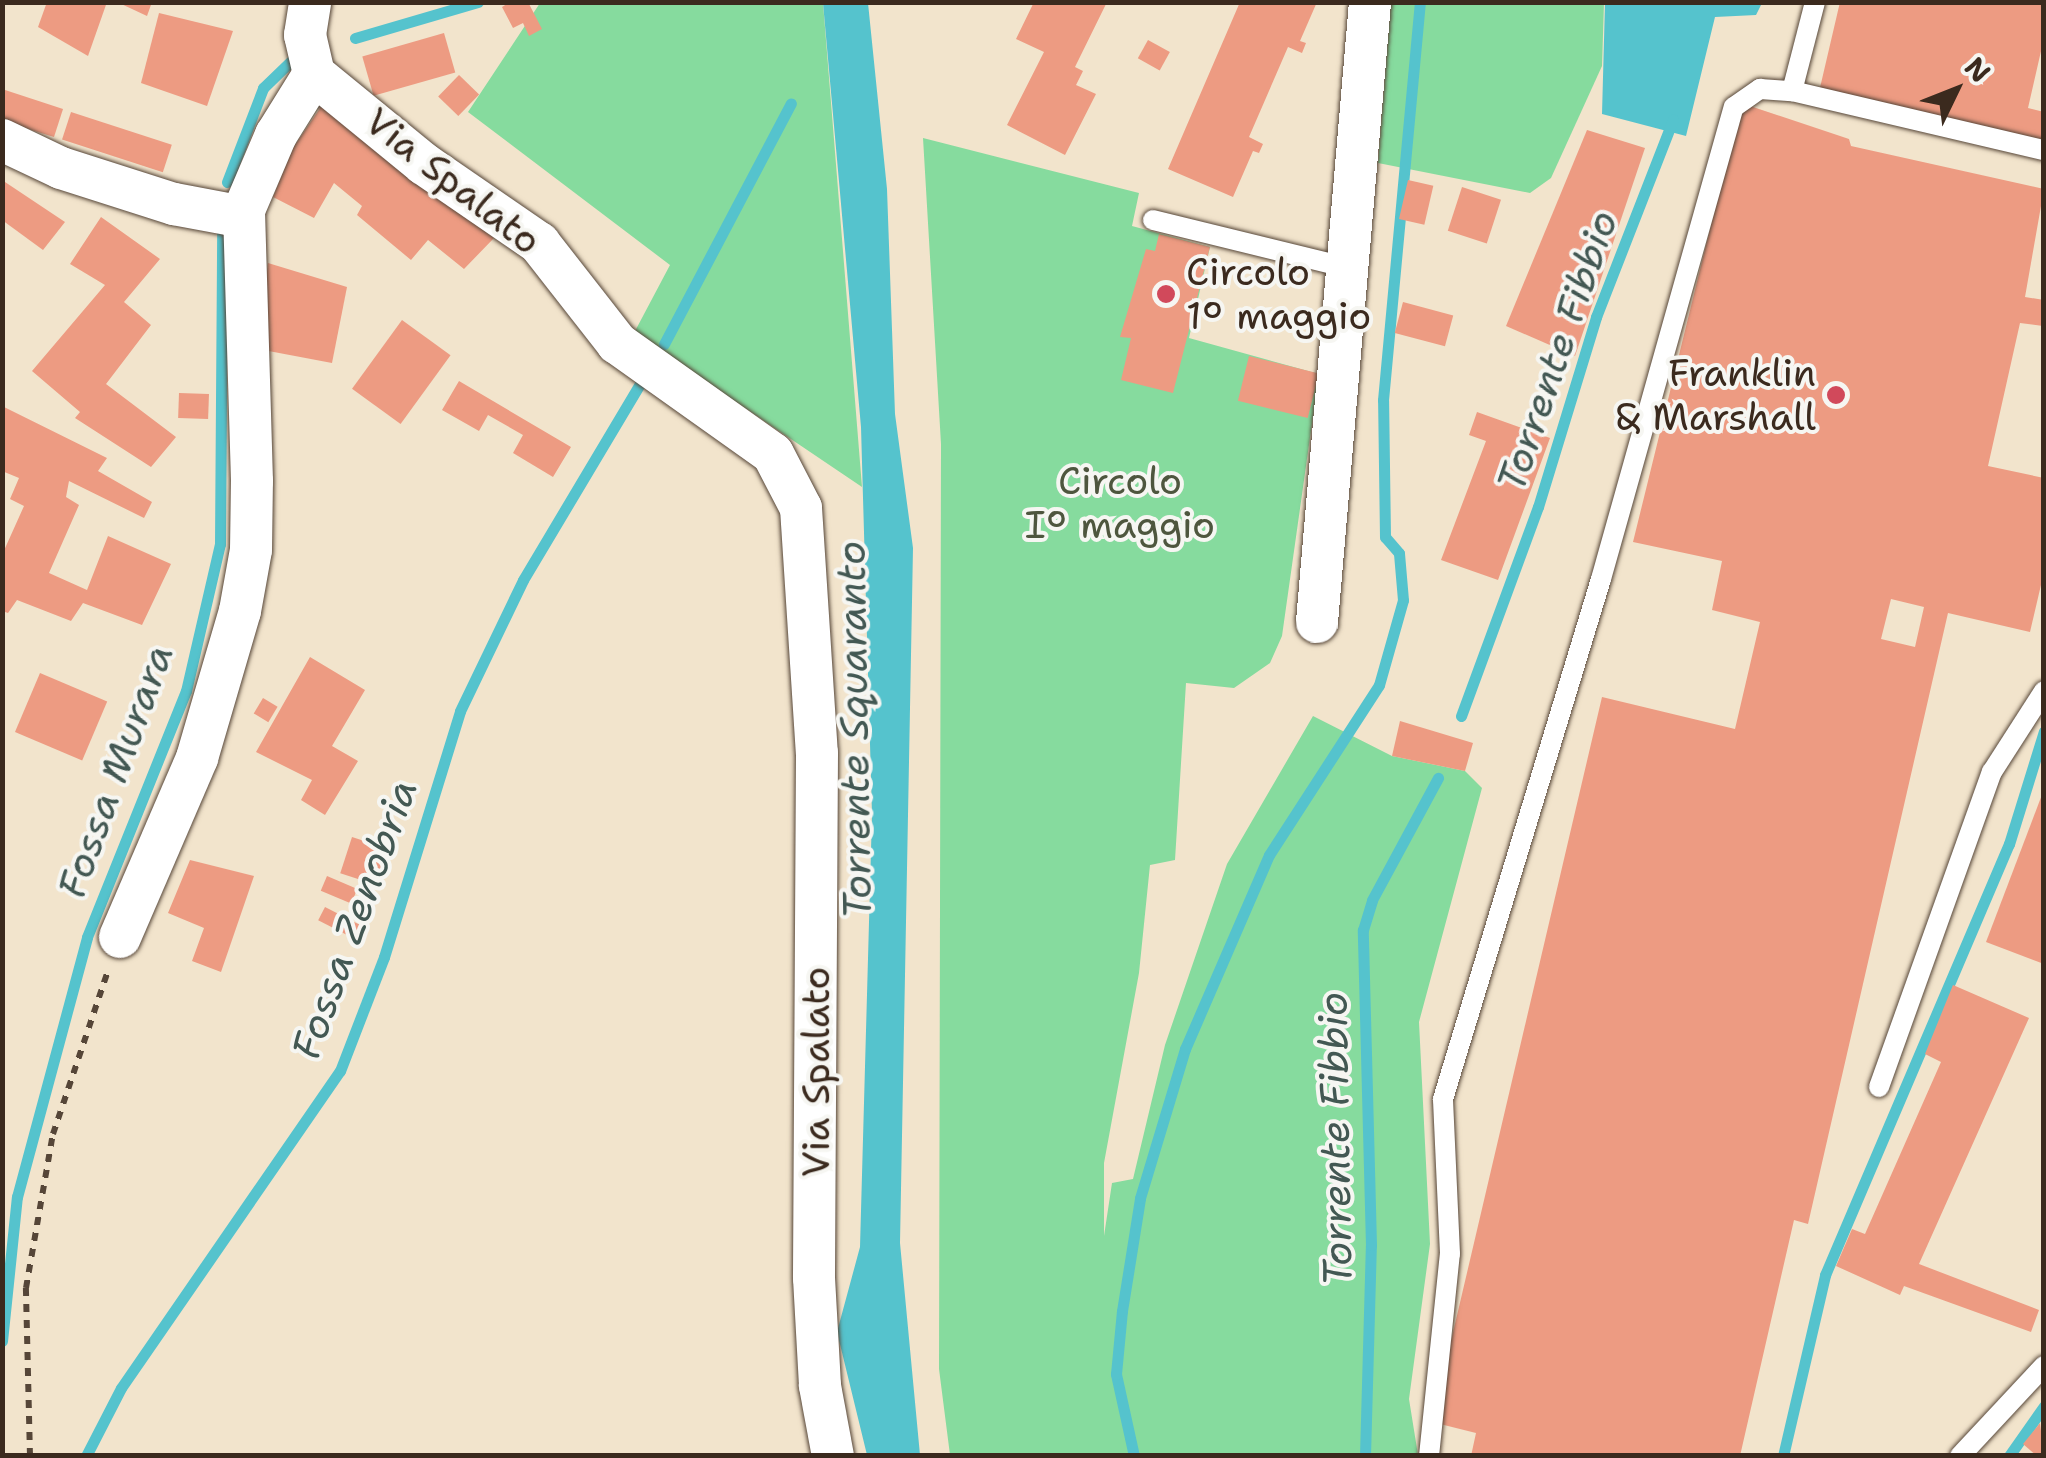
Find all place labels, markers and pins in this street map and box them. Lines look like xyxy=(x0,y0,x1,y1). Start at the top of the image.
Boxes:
place label: Circolo 1° maggio xyxy=(1186,249,1371,338)
marker: Circolo 1° maggio xyxy=(1155,283,1177,305)
place label: Franklin & Marshall xyxy=(1616,350,1816,439)
marker: Franklin & Marshall xyxy=(1825,384,1847,406)

